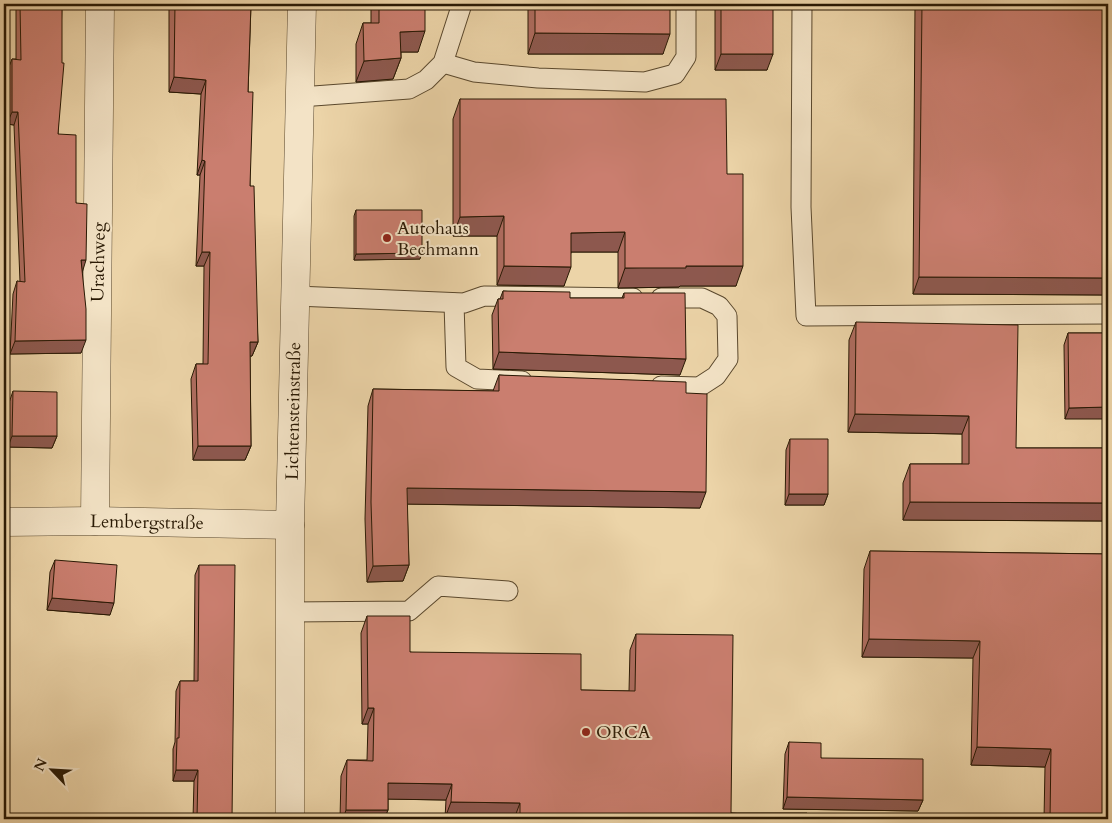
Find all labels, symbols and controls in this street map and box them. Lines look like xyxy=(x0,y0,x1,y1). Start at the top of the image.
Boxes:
place label: Autohaus Bechmann xyxy=(397,216,480,262)
street label: Urachweg xyxy=(85,221,112,302)
marker: Autohaus Bechmann xyxy=(381,232,393,244)
street label: Lichtensteinstraße xyxy=(280,342,307,480)
street label: Lembergstraße xyxy=(90,509,204,536)
place label: ORCA xyxy=(596,720,651,745)
marker: ORCA xyxy=(580,726,592,738)
north arrow xyxy=(28,746,78,796)
text: N xyxy=(29,755,52,774)

